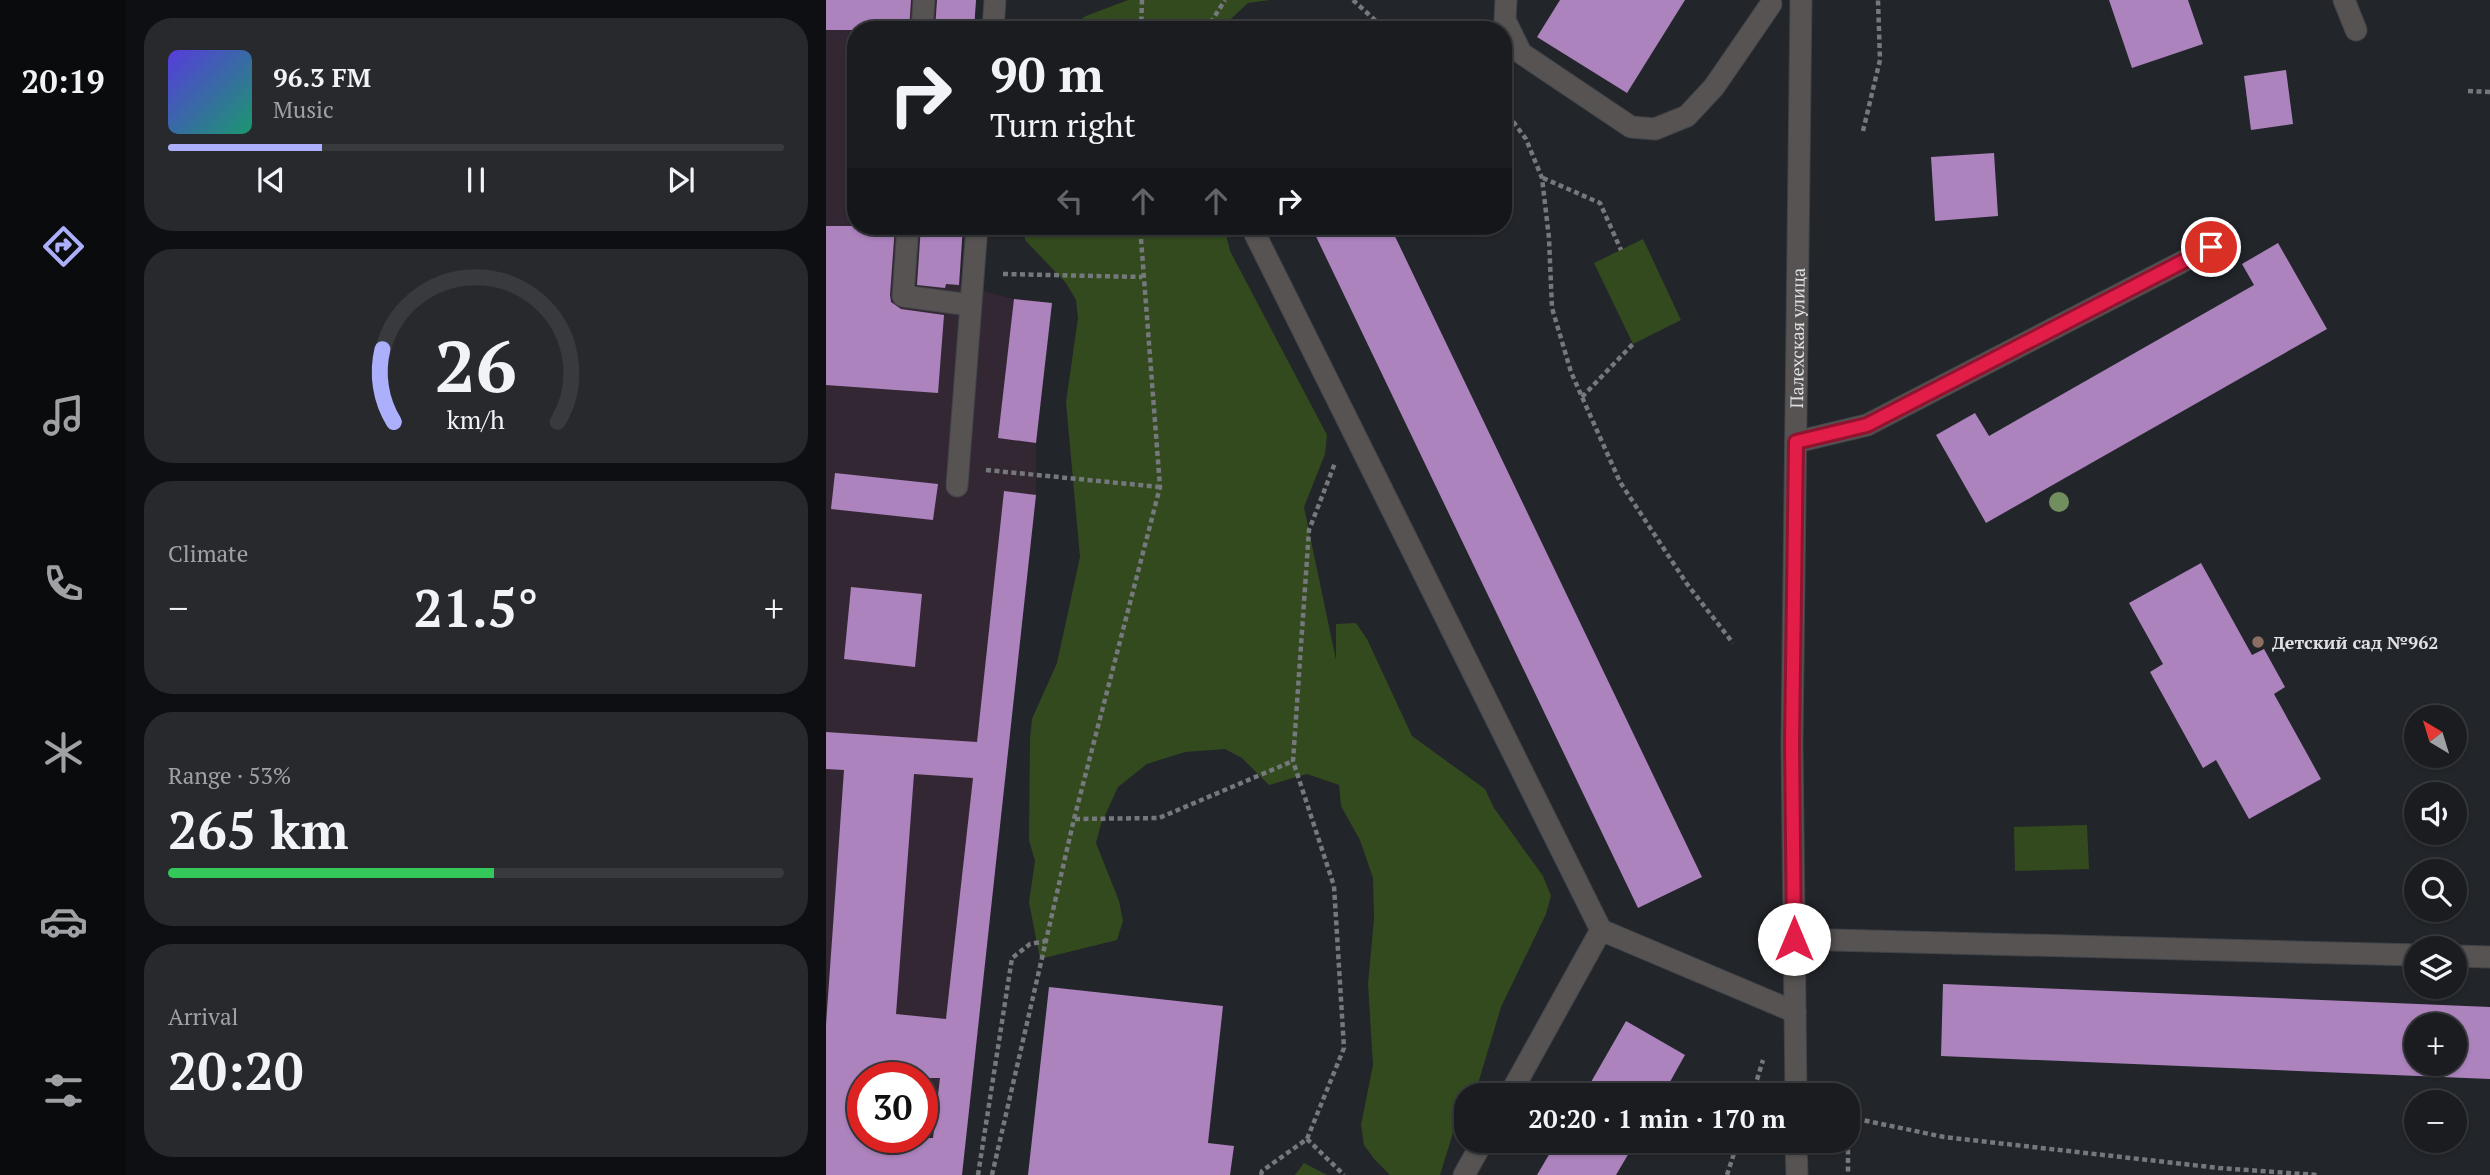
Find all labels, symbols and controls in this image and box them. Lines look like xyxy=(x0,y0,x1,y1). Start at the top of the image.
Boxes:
text: 90 m xyxy=(990,41,1104,106)
icon: right xyxy=(875,49,966,140)
text: 20:19 xyxy=(21,60,105,102)
text: 96.3 FM xyxy=(273,60,371,94)
text: Music xyxy=(273,94,334,125)
text: Turn right xyxy=(990,104,1136,146)
icon: previous xyxy=(252,161,290,199)
icon: pause xyxy=(457,161,495,199)
icon: next xyxy=(662,161,700,199)
icon: left xyxy=(1051,182,1089,220)
icon: ahead xyxy=(1124,182,1162,220)
icon: ahead xyxy=(1197,182,1235,220)
icon: right xyxy=(1270,182,1308,220)
pin xyxy=(2181,217,2241,277)
icon: directions xyxy=(39,222,88,271)
icon: arrive xyxy=(2192,228,2230,266)
street label: Палехская улица xyxy=(1784,268,1810,408)
text: 26 xyxy=(435,317,517,414)
icon: music xyxy=(39,391,88,440)
text: km/h xyxy=(447,403,505,436)
text: Climate xyxy=(168,538,248,569)
icon: phone xyxy=(39,559,88,608)
text: 21.5° xyxy=(413,573,539,642)
text: − xyxy=(168,583,188,633)
text: + xyxy=(764,583,784,633)
place label: Детский сад №962 xyxy=(2272,630,2438,654)
marker: Детский сад №962 xyxy=(2250,634,2266,650)
north arrow xyxy=(2404,705,2468,768)
map controls xyxy=(2404,705,2467,1153)
icon: climate xyxy=(39,728,88,777)
text: Range · 53% xyxy=(168,760,291,791)
button: sound xyxy=(2404,782,2467,845)
text: 265 km xyxy=(168,795,349,864)
button: search xyxy=(2404,859,2467,922)
icon: car xyxy=(39,897,88,946)
position arrow xyxy=(1757,902,1831,976)
button: layers xyxy=(2404,936,2467,999)
text: Arrival xyxy=(168,1001,239,1032)
button: + xyxy=(2404,1013,2467,1076)
text: 20:20 xyxy=(168,1036,303,1105)
speed limit sign: 30 xyxy=(847,1062,938,1153)
icon: filters xyxy=(39,1066,88,1115)
button: − xyxy=(2404,1090,2467,1153)
text: 20:20 · 1 min · 170 m xyxy=(1528,1101,1786,1135)

